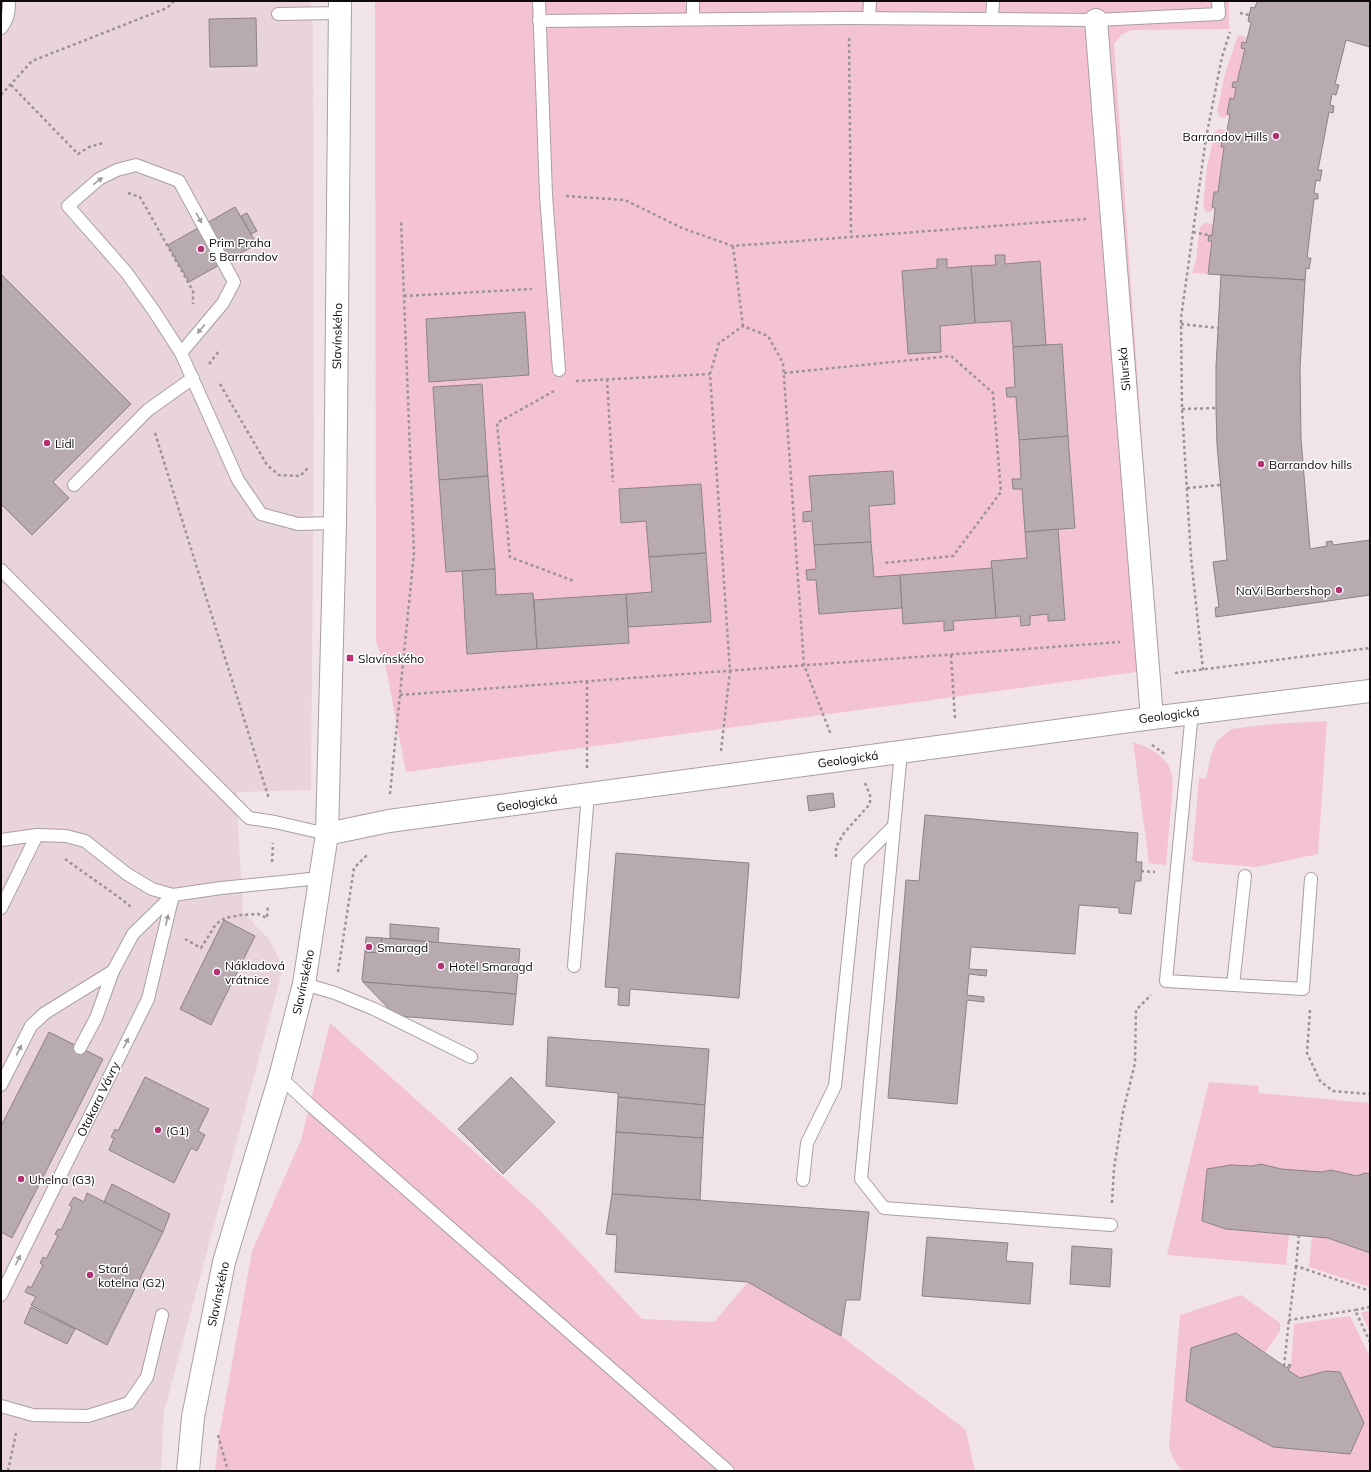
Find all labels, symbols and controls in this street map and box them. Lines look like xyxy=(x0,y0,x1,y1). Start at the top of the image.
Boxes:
place label: Barrandov Hills xyxy=(1183,129,1268,144)
marker: Barrandov Hills xyxy=(1271,131,1281,141)
one-way arrow xyxy=(92,177,103,185)
one-way arrow xyxy=(196,213,202,224)
place label: Prim Praha 5 Barrandov xyxy=(209,235,279,264)
marker: Prim Praha 5 Barrandov xyxy=(196,244,206,254)
street label: Slavínského xyxy=(329,303,345,369)
one-way arrow xyxy=(196,324,205,334)
street label: Silurská xyxy=(1115,347,1133,391)
place label: Lidl xyxy=(55,436,74,451)
marker: Lidl xyxy=(42,438,52,448)
place label: Barrandov hills xyxy=(1269,457,1352,472)
marker: Barrandov hills xyxy=(1256,459,1266,469)
place label: NaVi Barbershop xyxy=(1236,583,1331,598)
marker: NaVi Barbershop xyxy=(1334,585,1344,595)
place label: Slavínského xyxy=(358,651,424,666)
marker: Slavínského xyxy=(345,653,355,663)
street label: Geologická xyxy=(1138,704,1200,726)
street label: Geologická xyxy=(817,747,879,771)
street label: Geologická xyxy=(496,791,558,815)
one-way arrow xyxy=(164,914,170,926)
place label: Smaragd xyxy=(377,940,428,955)
marker: Smaragd xyxy=(364,942,374,952)
street label: Slavínského xyxy=(289,948,317,1016)
place label: Nákladová vrátnice xyxy=(225,958,285,987)
place label: Hotel Smaragd xyxy=(449,959,533,974)
marker: Hotel Smaragd xyxy=(436,961,446,971)
marker: Nákladová vrátnice xyxy=(212,967,222,977)
one-way arrow xyxy=(123,1037,129,1049)
one-way arrow xyxy=(16,1044,22,1056)
street label: Otakara Vávry xyxy=(73,1058,123,1139)
place label: (G1) xyxy=(166,1123,190,1138)
marker: (G1) xyxy=(153,1125,163,1135)
place label: Uhelna (G3) xyxy=(29,1172,95,1187)
marker: Uhelna (G3) xyxy=(16,1174,26,1184)
one-way arrow xyxy=(15,1254,21,1265)
street label: Slavínského xyxy=(204,1260,232,1328)
place label: Stará kotelna (G2) xyxy=(98,1261,165,1290)
marker: Stará kotelna (G2) xyxy=(85,1270,95,1280)

